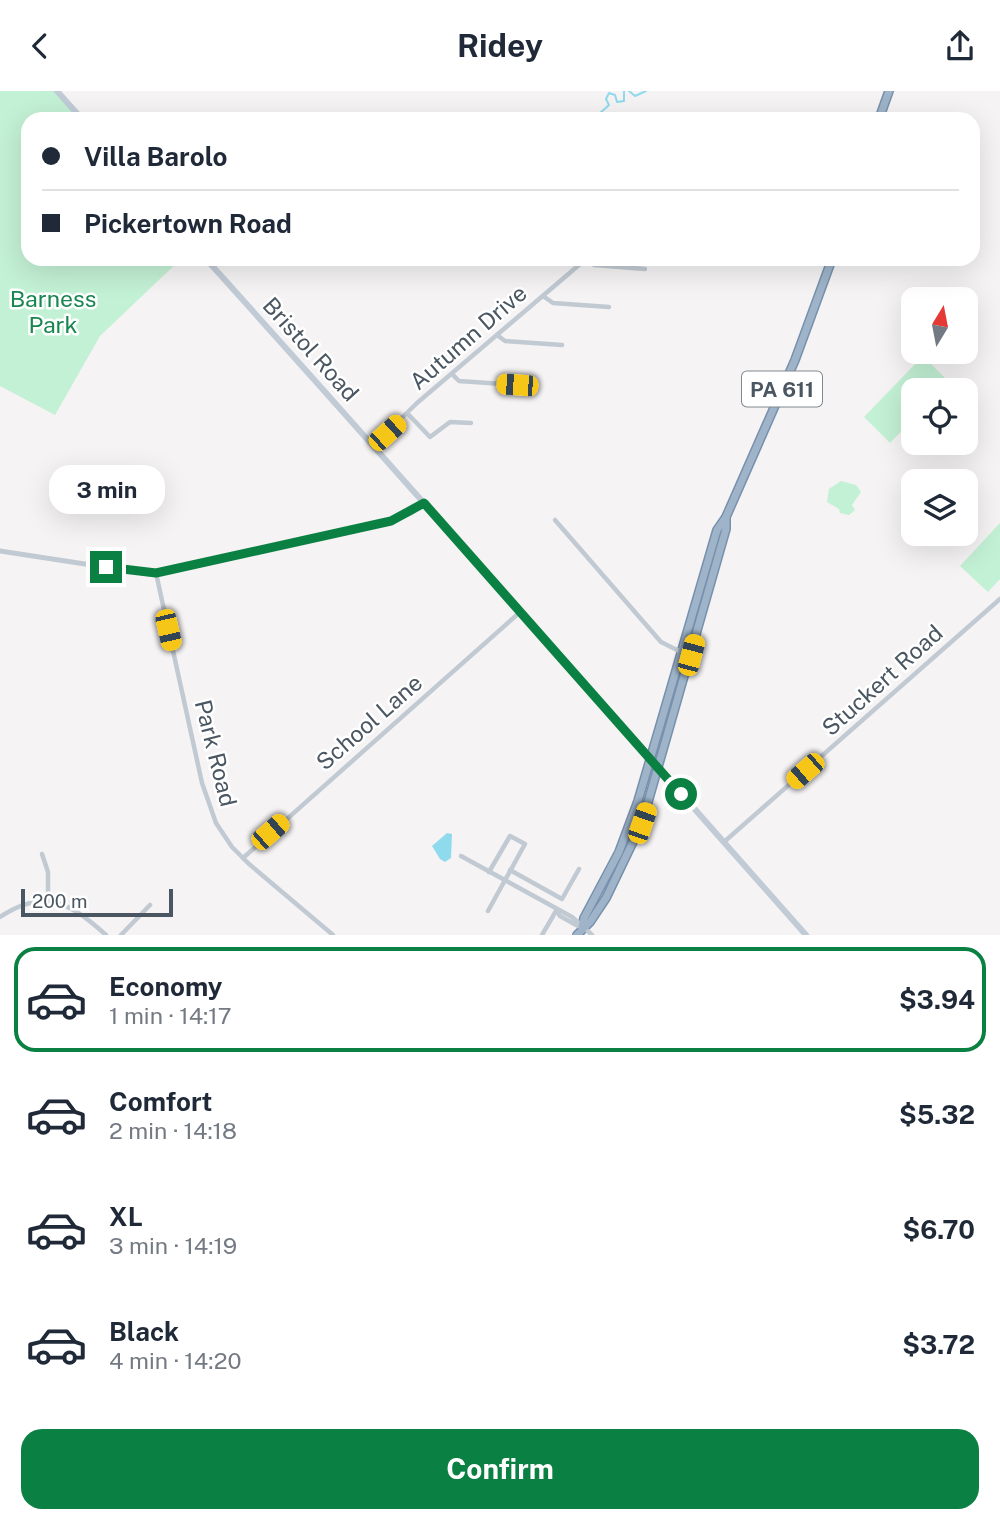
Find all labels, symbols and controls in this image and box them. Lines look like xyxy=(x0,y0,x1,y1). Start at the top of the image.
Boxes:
icon: back xyxy=(21,27,59,65)
text: Ridey xyxy=(457,27,543,64)
icon: share xyxy=(941,27,979,65)
text: Villa Barolo xyxy=(84,141,227,172)
text: Pickertown Road xyxy=(84,208,292,239)
street label: Autumn Drive xyxy=(404,279,532,395)
park label: Barness Park xyxy=(10,285,96,338)
north arrow xyxy=(901,287,978,364)
map controls xyxy=(901,287,978,546)
street label: Bristol Road xyxy=(257,292,365,406)
road number: PA 611 xyxy=(742,371,822,407)
car xyxy=(496,373,539,397)
button: locate xyxy=(901,378,978,455)
car xyxy=(365,411,410,455)
callout: 3 min xyxy=(48,465,164,515)
button: layers xyxy=(901,469,978,546)
text: 3 min xyxy=(77,476,137,503)
route end xyxy=(90,551,122,583)
car xyxy=(154,607,183,653)
street label: Stuckert Road xyxy=(816,619,948,741)
car xyxy=(676,632,707,678)
street label: School Lane xyxy=(311,669,427,775)
street label: Park Road xyxy=(190,697,242,809)
car xyxy=(783,749,828,793)
route start xyxy=(665,778,697,810)
car xyxy=(626,800,659,846)
car xyxy=(248,810,293,854)
scale bar xyxy=(21,886,173,918)
text: 200 m xyxy=(32,890,88,912)
icon: car xyxy=(25,968,88,1031)
text: Economy xyxy=(109,971,222,1002)
text: $3.94 xyxy=(899,984,975,1015)
text: 1 min · 14:17 xyxy=(109,1002,231,1029)
icon: car xyxy=(25,1083,88,1146)
text: Comfort xyxy=(109,1086,212,1117)
text: $5.32 xyxy=(899,1099,975,1130)
text: 2 min · 14:18 xyxy=(109,1117,237,1144)
icon: car xyxy=(25,1198,88,1261)
text: XL xyxy=(109,1201,143,1232)
text: $6.70 xyxy=(902,1214,975,1245)
text: 3 min · 14:19 xyxy=(109,1232,237,1259)
icon: car xyxy=(25,1313,88,1376)
text: Black xyxy=(109,1316,179,1347)
text: $3.72 xyxy=(902,1329,975,1360)
text: 4 min · 14:20 xyxy=(109,1347,242,1374)
button: Confirm xyxy=(21,1429,979,1509)

